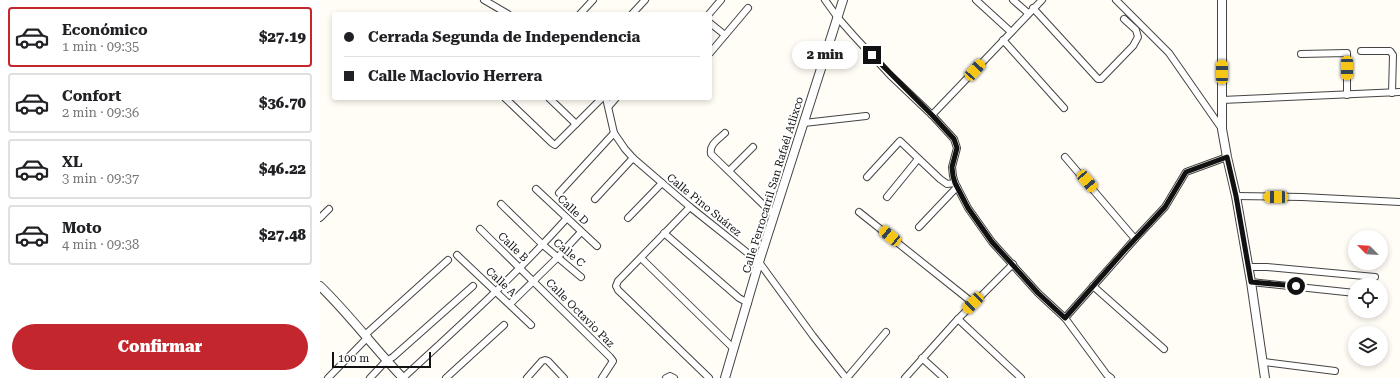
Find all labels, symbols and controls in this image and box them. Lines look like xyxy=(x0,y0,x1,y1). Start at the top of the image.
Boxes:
icon: car xyxy=(14,19,50,55)
text: Económico xyxy=(62,21,148,39)
text: $27.19 xyxy=(259,28,306,46)
text: Cerrada Segunda de Independencia xyxy=(368,28,640,46)
text: 1 min · 09:35 xyxy=(62,39,139,54)
callout: 2 min xyxy=(792,41,858,69)
route end xyxy=(863,46,881,64)
text: 2 min xyxy=(807,47,843,62)
car xyxy=(1341,56,1353,80)
car xyxy=(963,57,987,83)
car xyxy=(1216,60,1228,84)
text: Calle Maclovio Herrera xyxy=(368,67,542,85)
icon: car xyxy=(14,85,50,121)
text: Confort xyxy=(62,87,121,105)
text: $36.70 xyxy=(259,94,306,112)
street label: Calle Ferrocarril San Rafaél Atlixco xyxy=(740,95,806,275)
text: 2 min · 09:36 xyxy=(62,105,139,120)
icon: car xyxy=(14,151,50,187)
text: XL xyxy=(62,153,83,171)
text: $46.22 xyxy=(259,160,306,178)
car xyxy=(1075,168,1099,194)
text: 3 min · 09:37 xyxy=(62,171,139,186)
street label: Calle Pino Suárez xyxy=(664,171,744,239)
car xyxy=(1264,191,1288,203)
street label: Calle D xyxy=(555,192,591,228)
icon: car xyxy=(14,217,50,253)
text: Moto xyxy=(62,219,102,237)
car xyxy=(877,224,903,248)
text: $27.48 xyxy=(259,226,306,244)
street label: Calle B xyxy=(495,230,531,264)
north arrow xyxy=(1348,230,1388,270)
map controls xyxy=(1348,230,1388,366)
street label: Calle C xyxy=(551,236,588,270)
text: 4 min · 09:38 xyxy=(62,237,139,252)
street label: Calle A xyxy=(483,265,519,300)
street label: Calle Octavio Paz xyxy=(543,276,617,350)
route start xyxy=(1287,277,1305,295)
button: locate xyxy=(1348,278,1388,318)
car xyxy=(960,290,986,316)
button: Confirmar xyxy=(12,324,308,370)
button: layers xyxy=(1348,326,1388,366)
scale bar xyxy=(332,350,431,369)
text: 100 m xyxy=(338,352,369,365)

